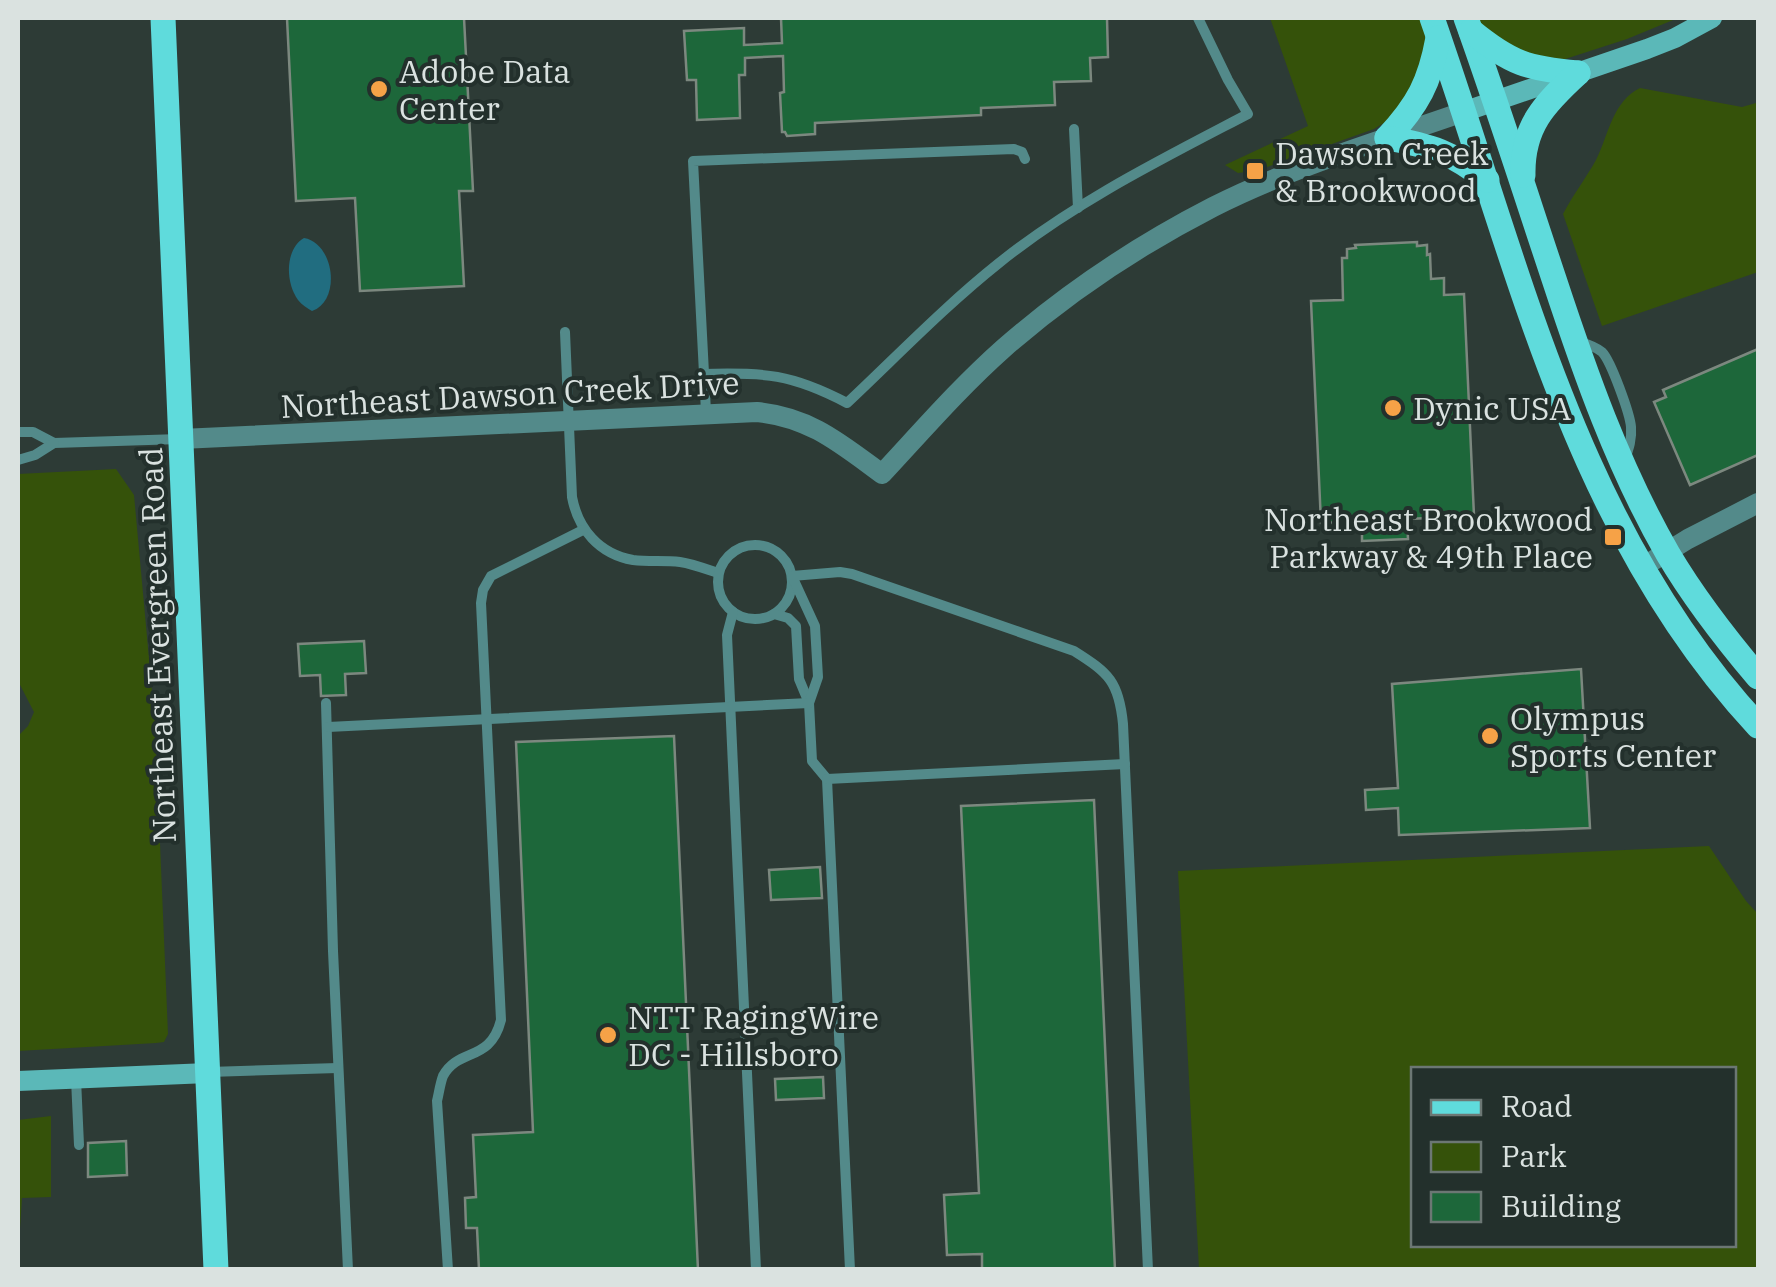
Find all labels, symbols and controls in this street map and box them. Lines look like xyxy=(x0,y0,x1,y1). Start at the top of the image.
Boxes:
place label: Adobe Data Center xyxy=(399,50,571,129)
marker: Adobe Data Center xyxy=(368,78,390,100)
place label: Dawson Creek & Brookwood xyxy=(1275,132,1489,211)
marker: Dawson Creek & Brookwood xyxy=(1244,160,1266,182)
street label: Northeast Dawson Creek Drive xyxy=(280,361,740,427)
place label: Dynic USA xyxy=(1413,387,1571,429)
marker: Dynic USA xyxy=(1382,397,1404,419)
street label: Northeast Evergreen Road xyxy=(129,446,185,844)
place label: Northeast Brookwood Parkway & 49th Place xyxy=(1264,498,1593,577)
marker: Northeast Brookwood Parkway & 49th Place xyxy=(1602,526,1624,548)
place label: Olympus Sports Center xyxy=(1510,697,1716,776)
marker: Olympus Sports Center xyxy=(1479,725,1501,747)
place label: NTT RagingWire DC - Hillsboro xyxy=(628,996,879,1075)
marker: NTT RagingWire DC - Hillsboro xyxy=(597,1024,619,1046)
legend xyxy=(1411,1067,1736,1247)
text: Road xyxy=(1501,1086,1573,1125)
text: Park xyxy=(1501,1136,1567,1175)
text: Building xyxy=(1501,1186,1621,1225)

